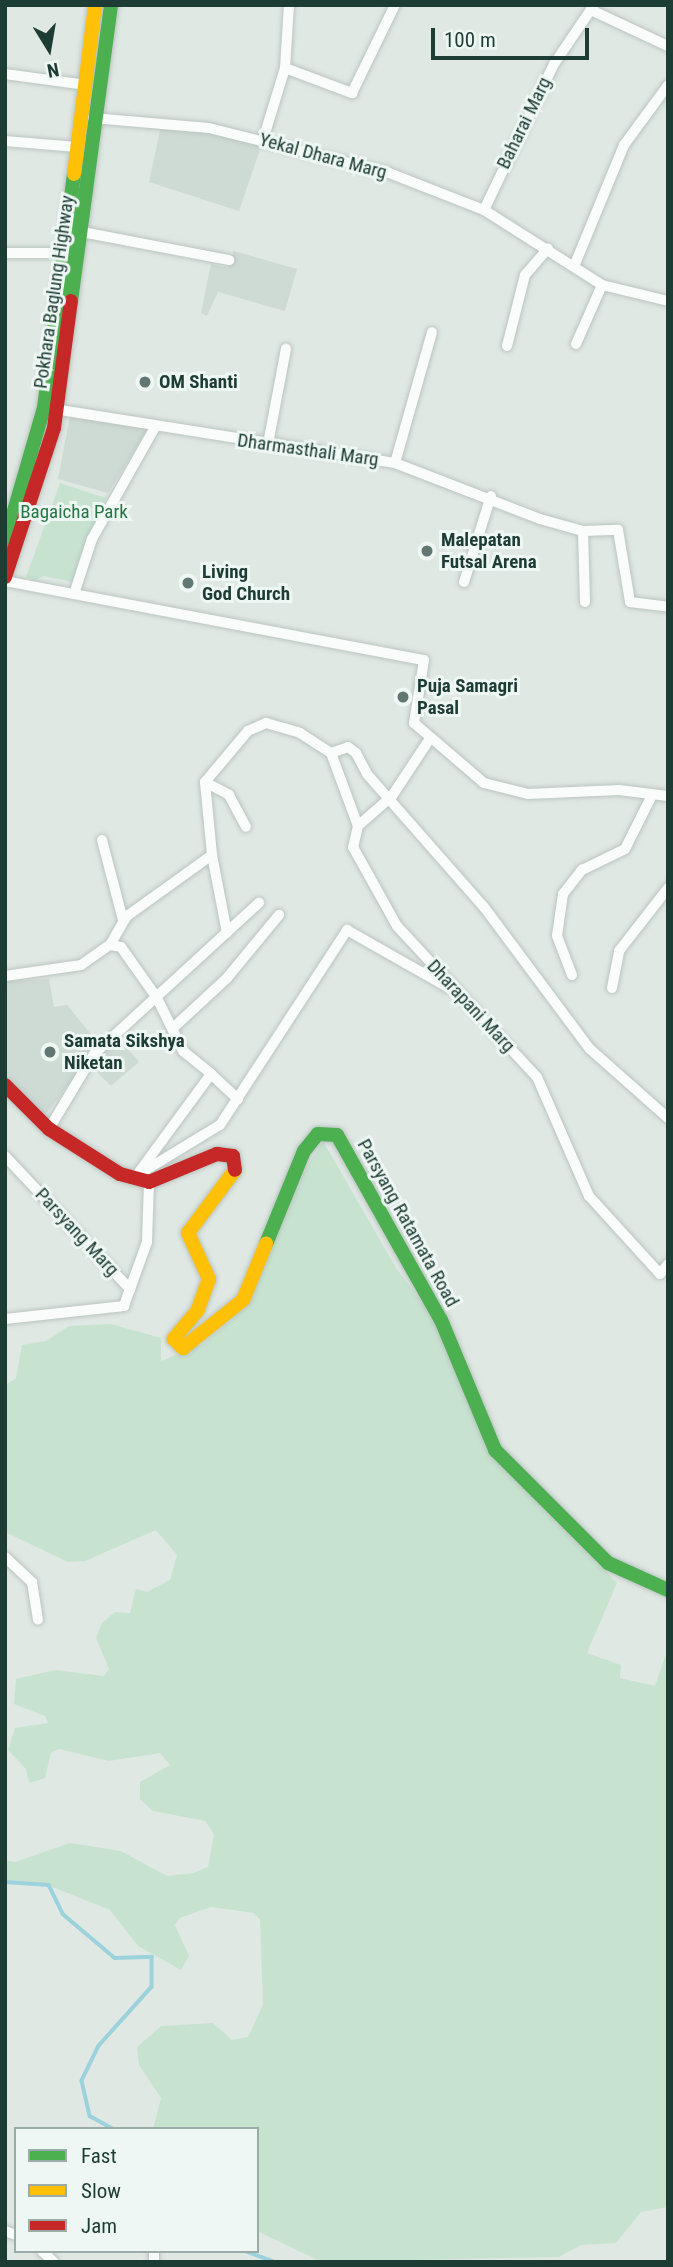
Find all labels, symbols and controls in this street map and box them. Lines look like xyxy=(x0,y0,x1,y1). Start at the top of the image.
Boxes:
north arrow xyxy=(14,14,84,84)
scale bar xyxy=(435,14,592,58)
text: 100 m xyxy=(444,28,496,52)
text: N xyxy=(45,58,61,83)
street label: Baharai Marg xyxy=(492,73,556,173)
street label: Yekal Dhara Marg xyxy=(257,128,389,184)
street label: Pokhara Baglung Highway xyxy=(29,194,79,390)
place label: OM Shanti xyxy=(159,371,238,393)
marker: OM Shanti xyxy=(137,374,153,390)
street label: Dharmasthali Marg xyxy=(236,429,380,471)
park label: Bagaicha Park xyxy=(20,501,128,523)
place label: Malepatan Futsal Arena xyxy=(441,529,537,573)
marker: Malepatan Futsal Arena xyxy=(419,543,435,559)
place label: Living God Church xyxy=(202,561,290,605)
marker: Living God Church xyxy=(180,575,196,591)
place label: Puja Samagri Pasal xyxy=(417,675,518,719)
marker: Puja Samagri Pasal xyxy=(395,689,411,705)
street label: Dharapani Marg xyxy=(422,955,520,1057)
place label: Samata Sikshya Niketan xyxy=(64,1030,185,1074)
marker: Samata Sikshya Niketan xyxy=(42,1044,58,1060)
street label: Parsyang Ratamata Road xyxy=(352,1135,464,1311)
street label: Parsyang Marg xyxy=(30,1183,124,1281)
legend xyxy=(14,2127,259,2253)
text: Fast xyxy=(81,2144,117,2168)
text: Slow xyxy=(81,2179,121,2203)
text: Jam xyxy=(81,2214,117,2238)

